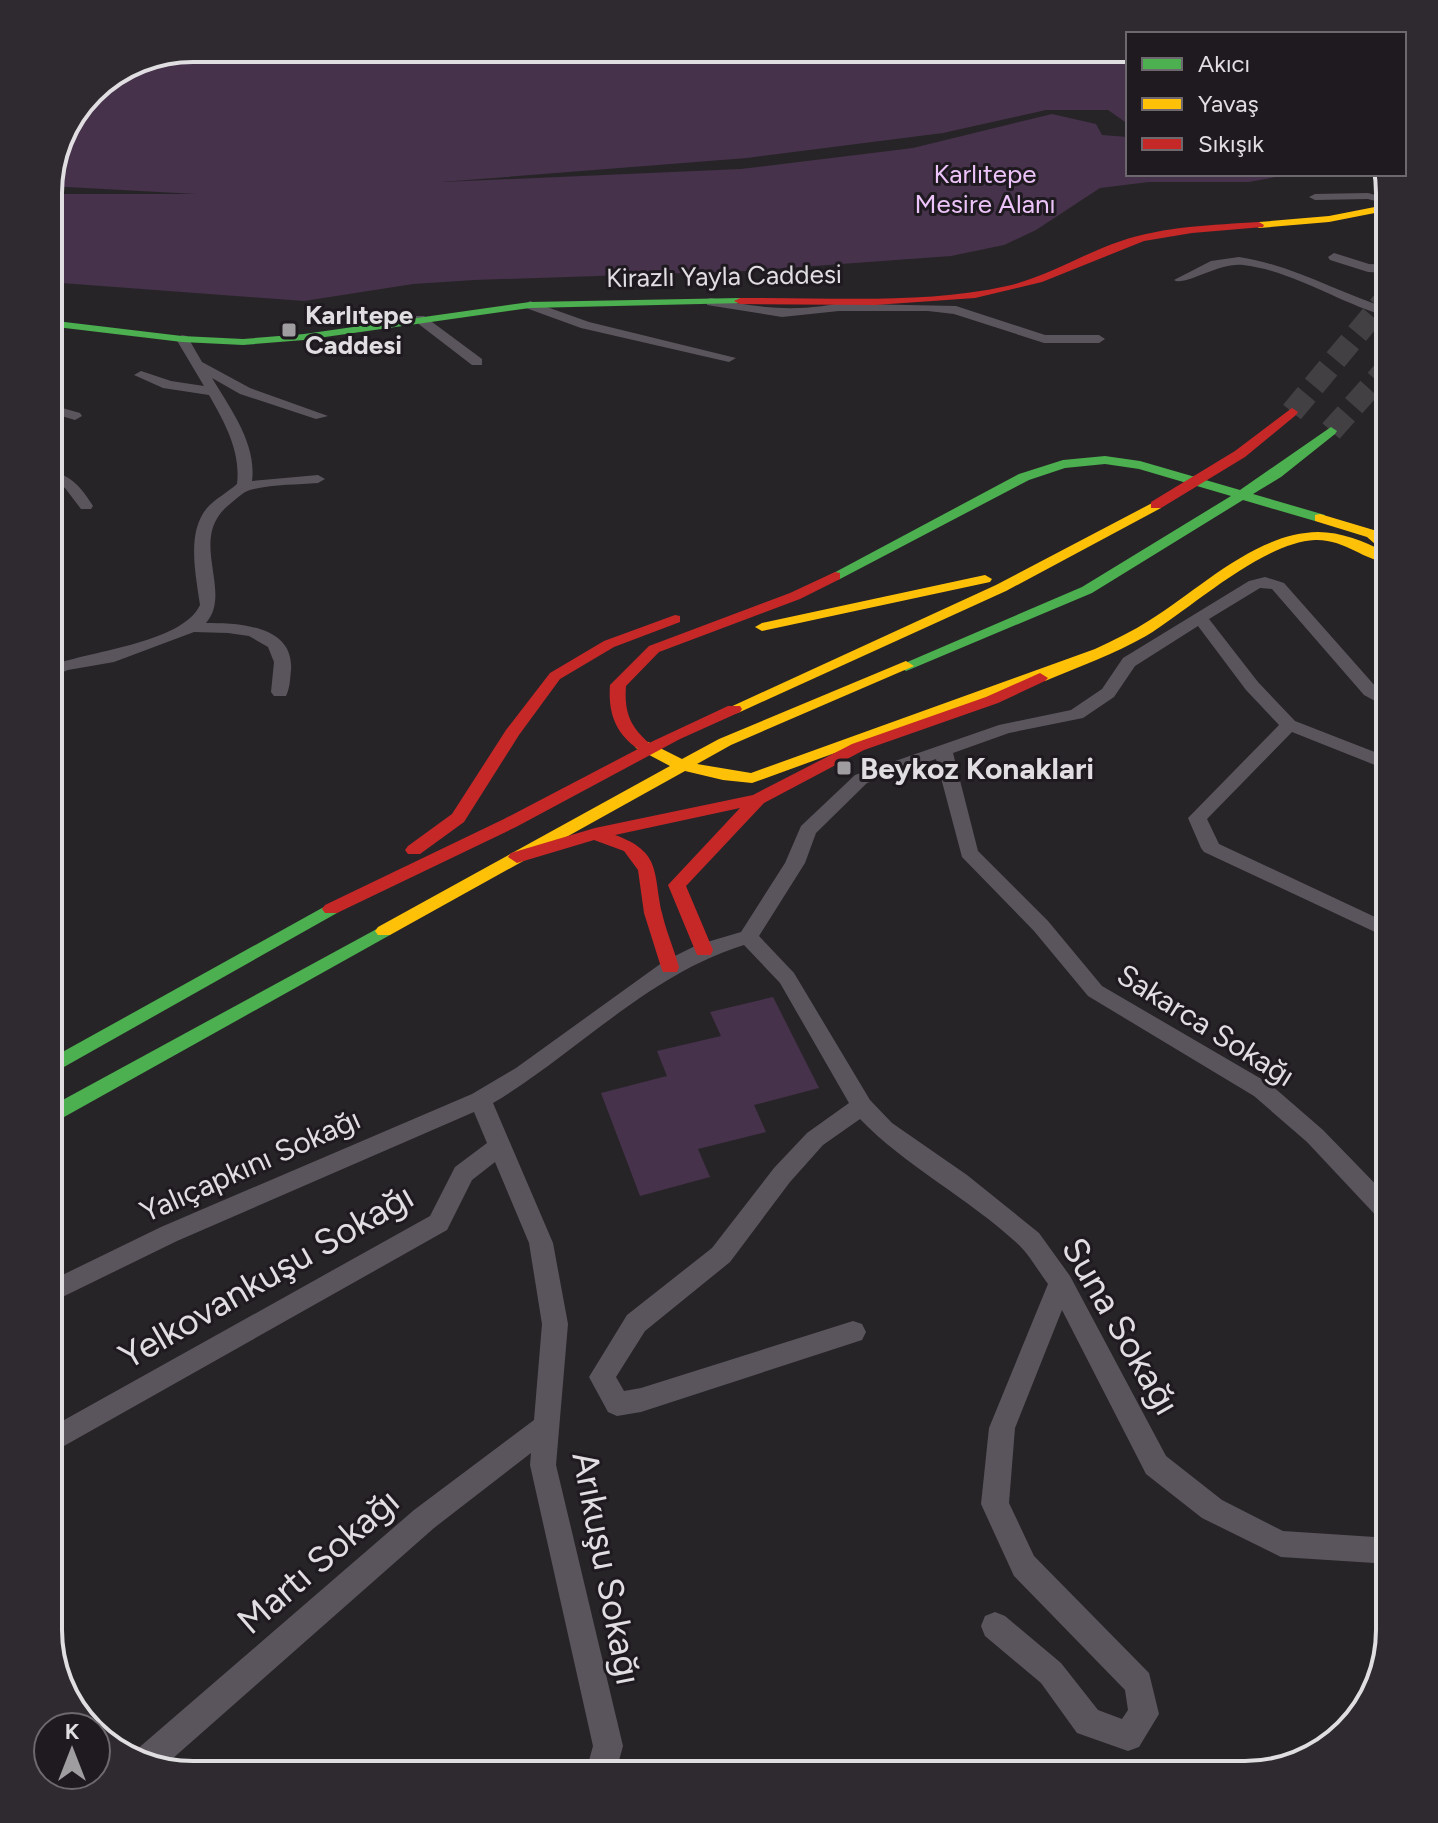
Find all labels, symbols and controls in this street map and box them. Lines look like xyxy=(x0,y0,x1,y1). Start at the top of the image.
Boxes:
legend xyxy=(1126,32,1406,176)
text: Akıcı xyxy=(1198,49,1250,78)
text: Yavaş xyxy=(1198,89,1259,118)
text: Sıkışık xyxy=(1198,129,1264,158)
park label: Karlıtepe Mesire Alanı xyxy=(915,158,1055,220)
street label: Kirazlı Yayla Caddesi xyxy=(606,258,842,294)
place label: Karlıtepe Caddesi xyxy=(305,299,413,361)
marker: Karlıtepe Caddesi xyxy=(280,321,298,339)
place label: Beykoz Konaklari xyxy=(860,750,1094,787)
marker: Beykoz Konaklari xyxy=(835,759,853,777)
street label: Sakarca Sokağı xyxy=(1110,956,1302,1094)
street label: Yalıçapkını Sokağı xyxy=(134,1100,366,1230)
street label: Yelkovankuşu Sokağı xyxy=(111,1174,421,1378)
street label: Suna Sokağı xyxy=(1053,1230,1189,1422)
street label: Arıkuşu Sokağı xyxy=(563,1448,651,1688)
street label: Martı Sokağı xyxy=(229,1479,407,1643)
north arrow xyxy=(32,1711,112,1791)
text: K xyxy=(65,1718,80,1745)

